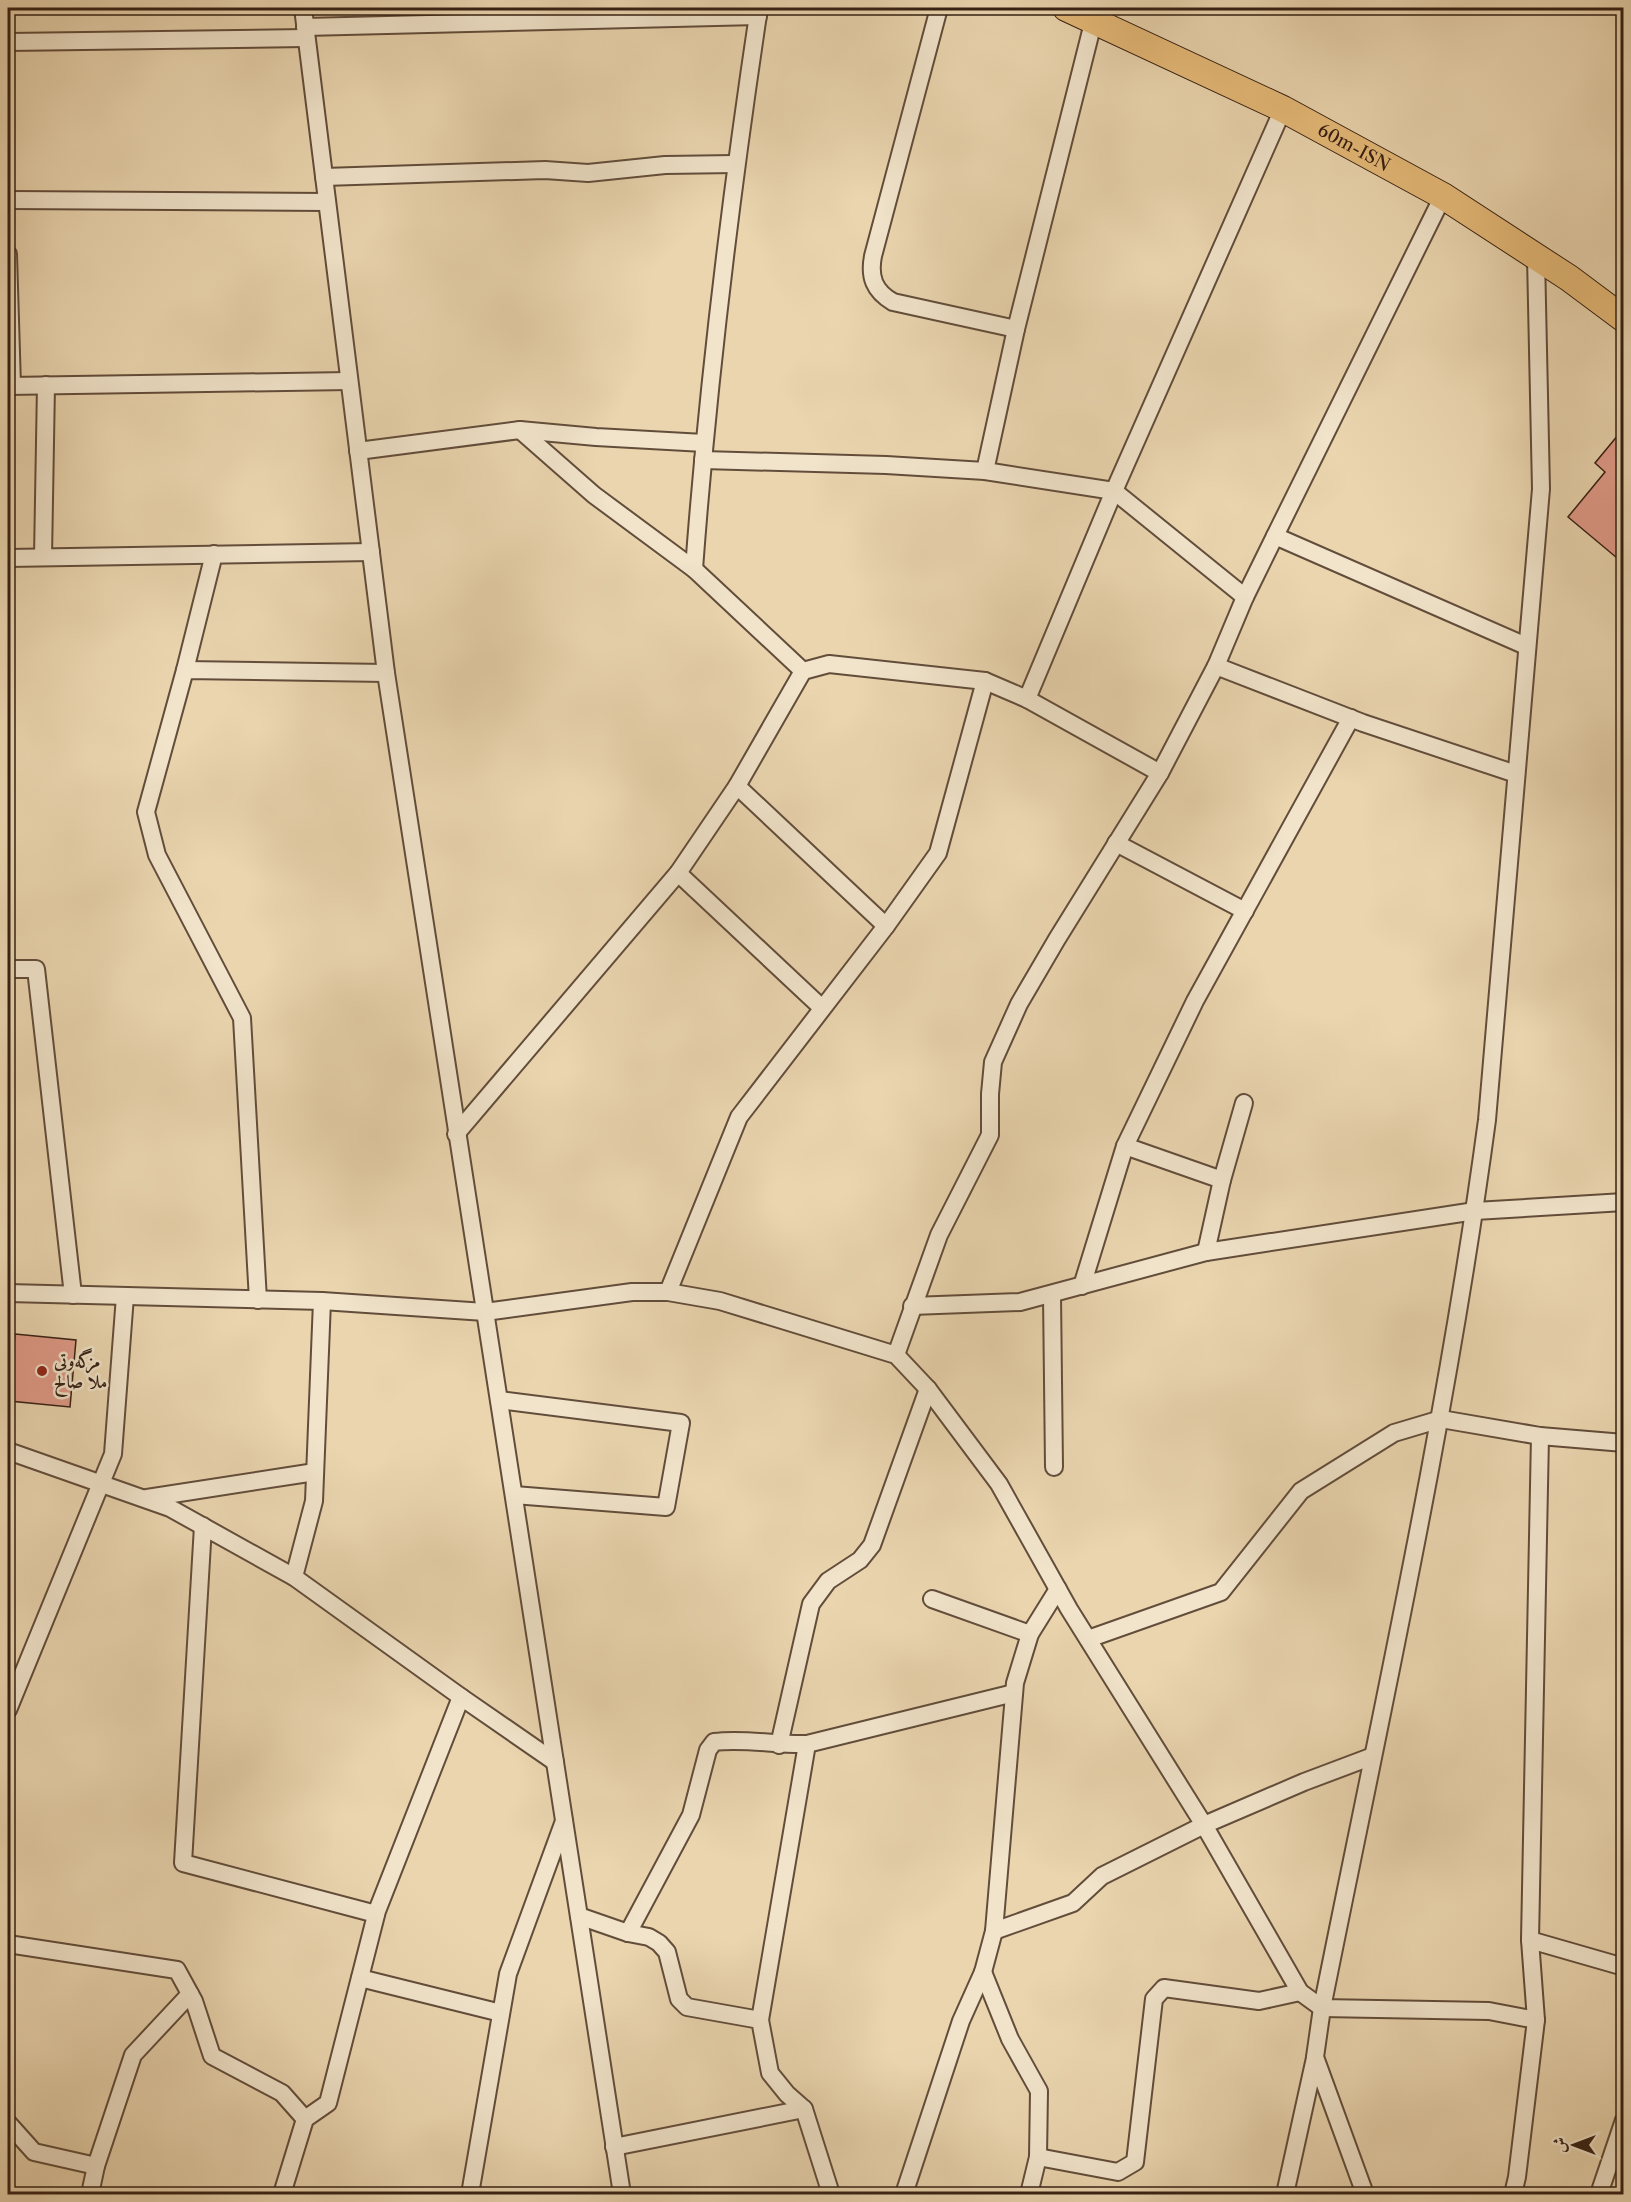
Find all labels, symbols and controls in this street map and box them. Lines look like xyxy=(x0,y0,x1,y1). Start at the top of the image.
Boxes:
street label: 60m-ISN xyxy=(1314,119,1394,176)
place label: مزگه‌وتی ملا صالح xyxy=(53,1348,107,1397)
marker: مزگه‌وتی ملا صالح xyxy=(35,1364,49,1378)
north arrow xyxy=(1544,2115,1604,2175)
text: ش xyxy=(1549,2137,1569,2153)

